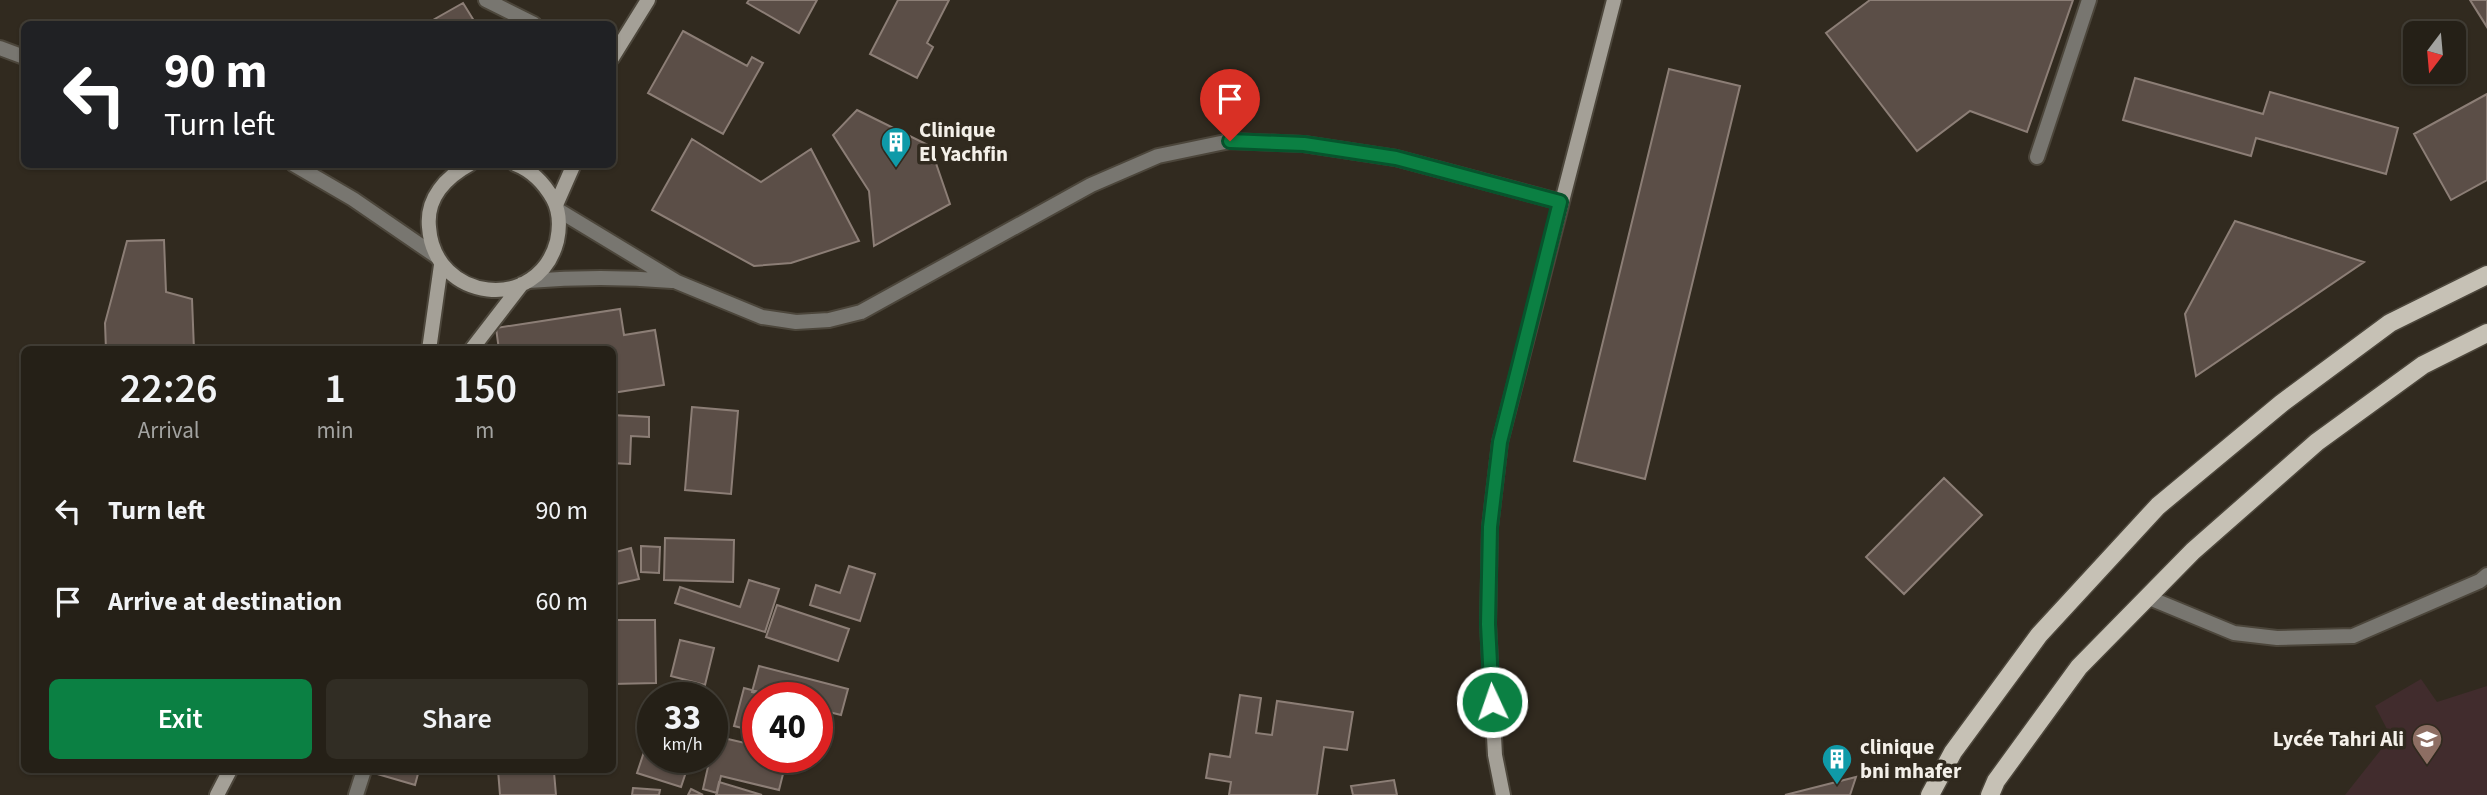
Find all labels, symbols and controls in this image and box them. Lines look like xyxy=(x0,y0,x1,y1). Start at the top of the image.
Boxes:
north arrow xyxy=(2403,21,2466,84)
map controls xyxy=(2403,21,2466,84)
text: 90 m xyxy=(164,37,268,107)
icon: left xyxy=(49,49,140,140)
pin xyxy=(1200,69,1260,141)
icon: arrive xyxy=(1211,80,1249,118)
text: Turn left xyxy=(164,102,275,148)
place label: Clinique El Yachfin xyxy=(919,115,1008,169)
building icon: Clinique El Yachfin xyxy=(879,125,913,169)
text: 22:26 xyxy=(120,359,218,419)
text: 1 xyxy=(324,359,346,419)
text: 150 xyxy=(453,359,517,419)
text: Arrival xyxy=(138,414,200,447)
text: min xyxy=(316,414,354,447)
text: m xyxy=(475,414,494,447)
icon: left xyxy=(49,492,87,530)
text: Turn left xyxy=(108,492,205,529)
text: 90 m xyxy=(535,492,588,529)
icon: arrive xyxy=(49,583,87,621)
text: Arrive at destination xyxy=(108,583,342,620)
text: 60 m xyxy=(535,583,588,620)
position arrow xyxy=(1455,665,1529,739)
button: Exit xyxy=(49,679,312,759)
button: Share xyxy=(326,679,588,759)
speed limit sign: 40 xyxy=(742,682,833,773)
text: 33 xyxy=(664,693,701,743)
school or university icon: Lycée Tahri Ali xyxy=(2410,722,2444,766)
place label: Lycée Tahri Ali xyxy=(2273,724,2404,754)
text: km/h xyxy=(663,732,702,757)
place label: clinique bni mhafer xyxy=(1860,732,1962,786)
building icon: clinique bni mhafer xyxy=(1820,742,1854,786)

